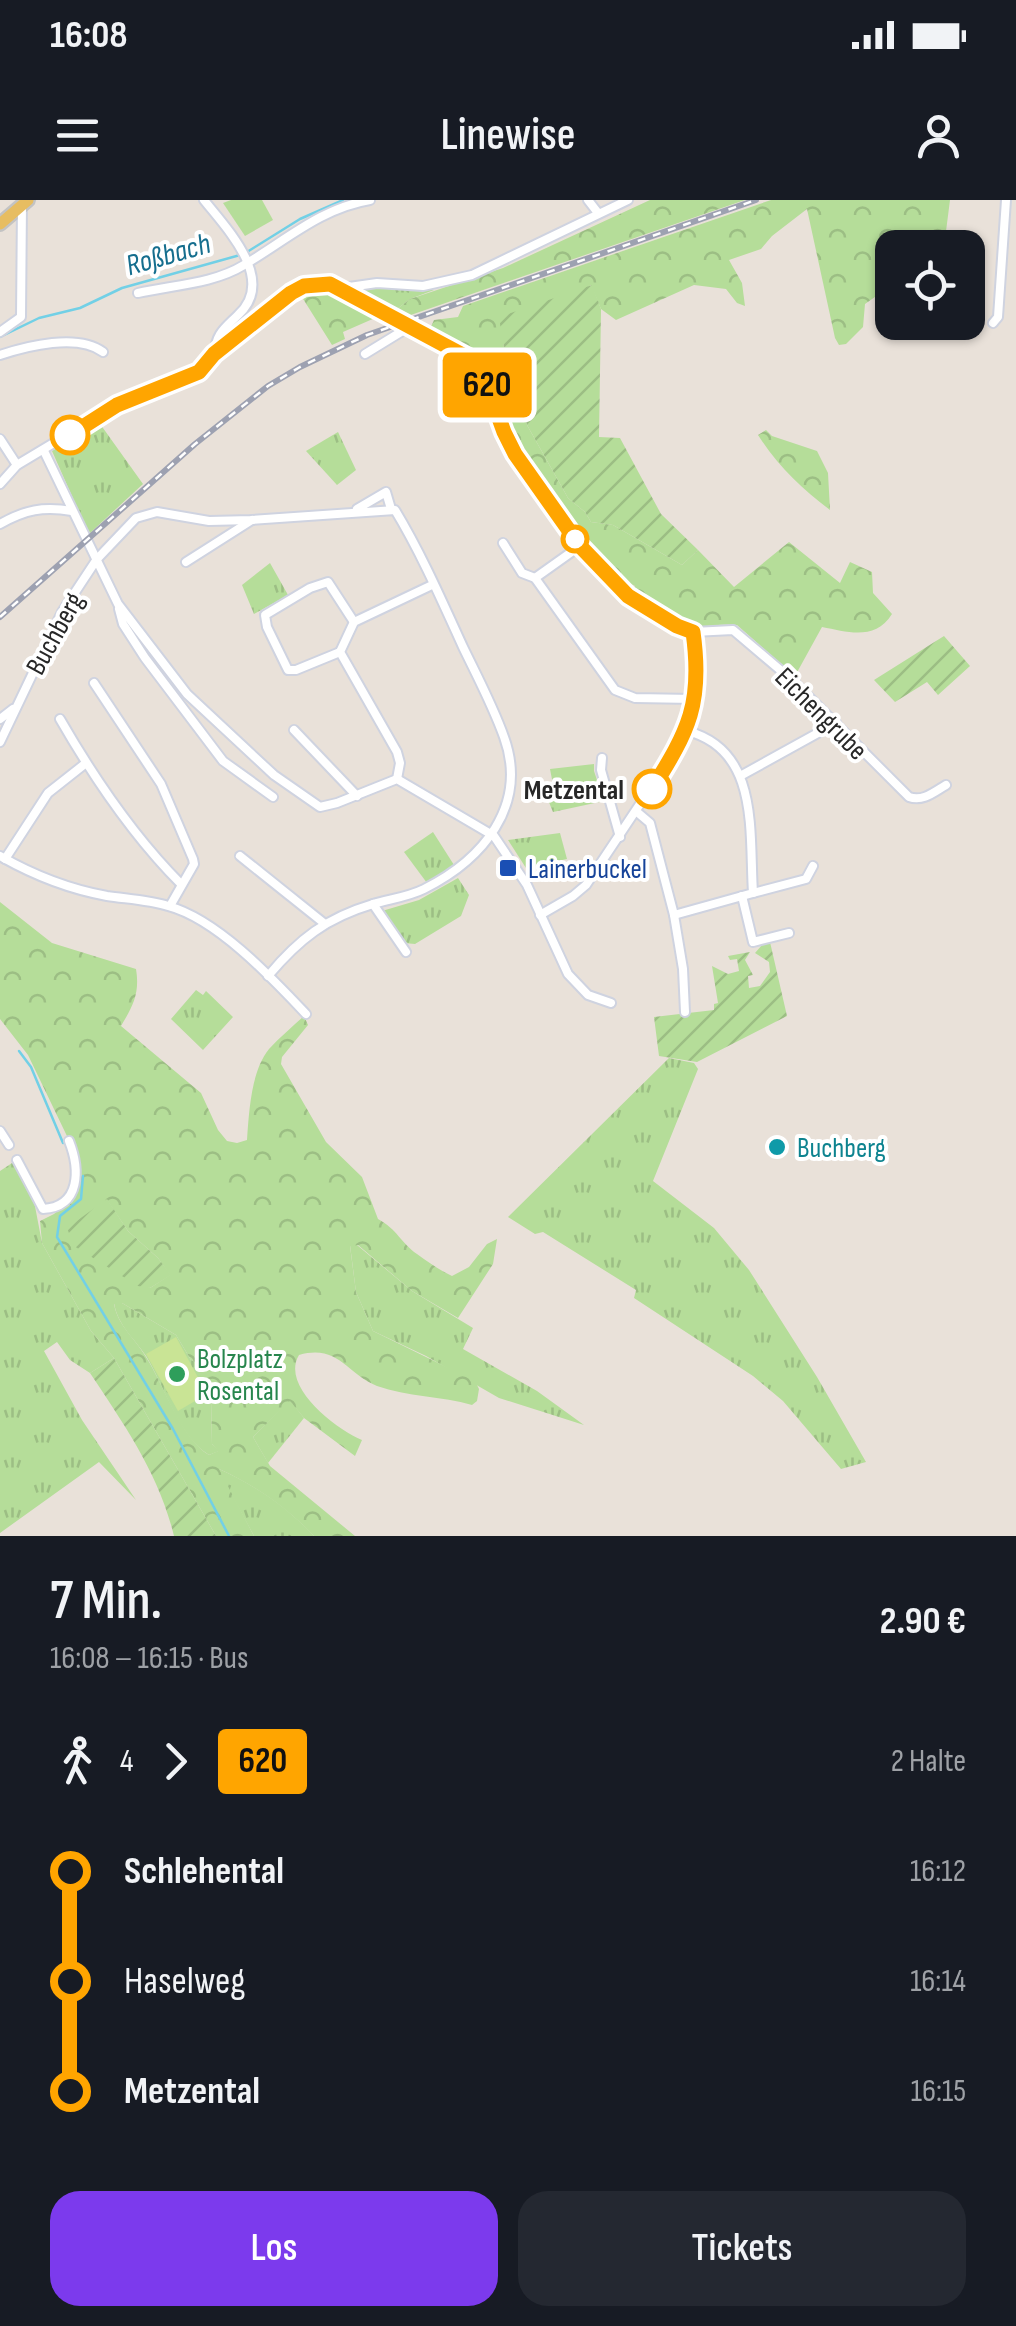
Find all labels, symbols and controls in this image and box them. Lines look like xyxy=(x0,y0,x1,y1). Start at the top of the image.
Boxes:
text: 16:08 xyxy=(50,13,127,58)
icon: menu xyxy=(50,108,105,163)
text: Linewise xyxy=(440,108,576,163)
icon: person xyxy=(911,108,966,163)
water label: Roßbach xyxy=(122,226,215,284)
map controls xyxy=(875,230,985,340)
button: locate xyxy=(875,230,985,340)
line badge: 620 xyxy=(430,352,544,418)
text: 620 xyxy=(463,364,511,407)
unlabelled marker xyxy=(51,416,89,454)
unlabelled marker xyxy=(562,526,588,552)
street label: Buchberg xyxy=(19,587,91,681)
street label: Eichengrube xyxy=(768,661,874,767)
marker: Metzental xyxy=(633,770,671,808)
place label: Metzental xyxy=(524,774,624,807)
place label: Lainerbuckel xyxy=(528,853,647,886)
marker: Lainerbuckel xyxy=(497,857,519,879)
place label: Buchberg xyxy=(797,1132,886,1165)
marker: Buchberg xyxy=(766,1136,788,1158)
place label: Bolzplatz Rosental xyxy=(197,1343,283,1408)
marker: Bolzplatz Rosental xyxy=(166,1363,188,1385)
text: 7 Min. xyxy=(50,1568,162,1635)
text: 2.90 € xyxy=(880,1599,966,1644)
text: 16:08 – 16:15 · Bus xyxy=(50,1639,248,1678)
icon: walk xyxy=(50,1734,105,1789)
icon: forward xyxy=(148,1734,203,1789)
text: 620 xyxy=(238,1740,287,1783)
text: 4 xyxy=(120,1742,133,1781)
text: 2 Halte xyxy=(891,1742,966,1781)
text: Schlehental xyxy=(124,1849,284,1894)
text: 16:12 xyxy=(910,1852,966,1891)
text: Haselweg xyxy=(124,1959,246,2004)
text: 16:14 xyxy=(910,1962,966,2001)
text: Metzental xyxy=(124,2069,260,2114)
text: 16:15 xyxy=(911,2072,966,2111)
button: Los xyxy=(50,2191,498,2306)
button: Tickets xyxy=(518,2191,966,2306)

